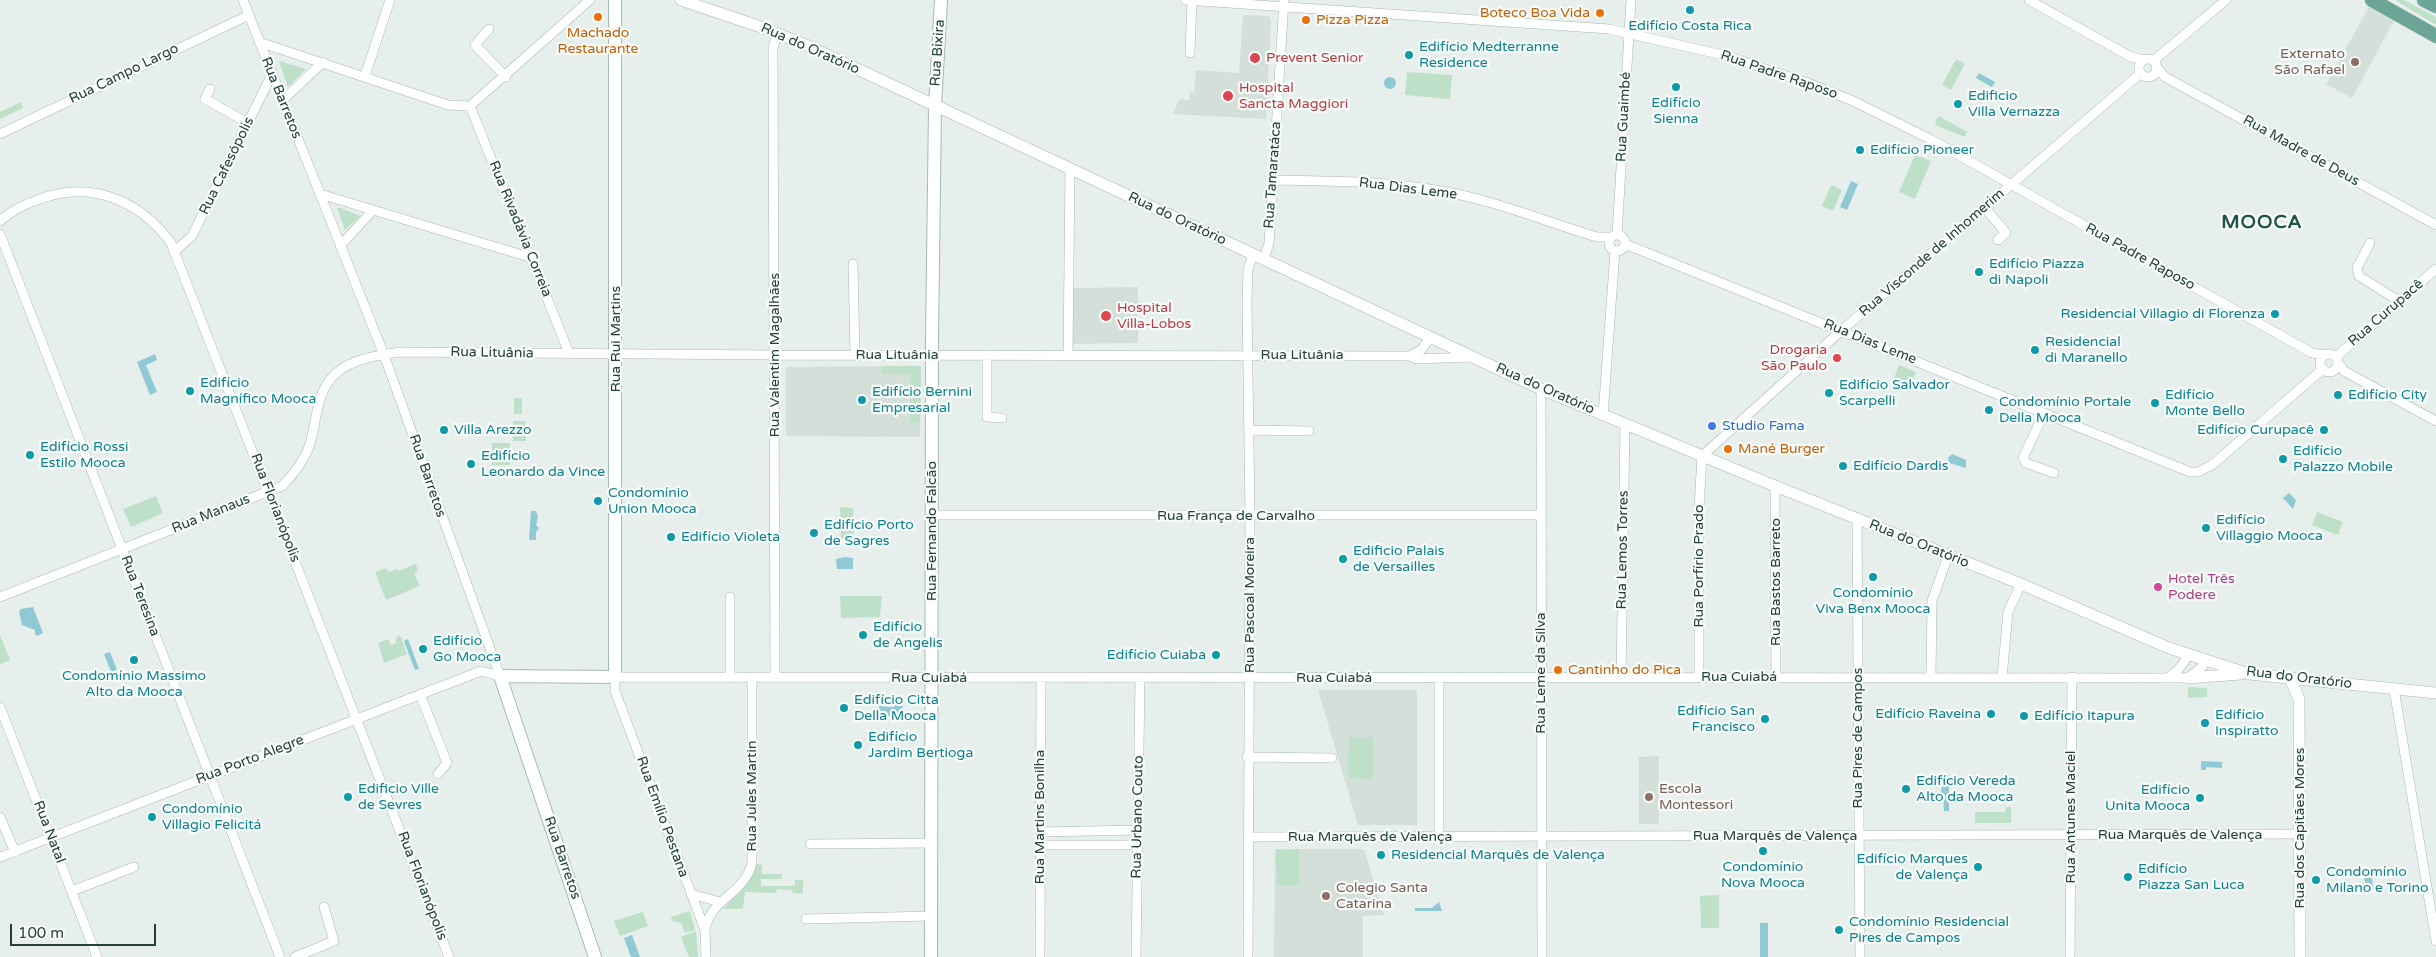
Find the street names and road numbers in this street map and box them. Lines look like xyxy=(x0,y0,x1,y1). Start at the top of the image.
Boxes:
street label: Rua Bixira xyxy=(927,19,949,87)
street label: Rua do Oratório xyxy=(758,20,862,78)
street label: Rua Campo Largo xyxy=(66,40,182,108)
street label: Rua Padre Raposo xyxy=(1718,47,1840,103)
street label: Rua Barretos xyxy=(257,55,305,141)
street label: Rua Guaimbé xyxy=(1613,72,1635,162)
street label: Rua Madre de Deus xyxy=(2240,112,2362,190)
street label: Rua Cafesópolis xyxy=(196,114,258,218)
street label: Rua Tamaratáca xyxy=(1261,121,1285,229)
street label: Rua Rivadávia Correia xyxy=(485,158,555,300)
street label: Rua Dias Leme xyxy=(1358,175,1458,203)
street label: Rua Visconde de Inhomerim xyxy=(1856,185,2008,321)
street label: Rua do Oratório xyxy=(1125,189,1229,249)
street label: Rua Padre Raposo xyxy=(2082,220,2198,294)
street label: Rua Valentim Magalhães xyxy=(767,273,783,437)
street label: Rua Curupacê xyxy=(2345,276,2427,350)
street label: Rua Rui Martins xyxy=(608,286,624,392)
street label: Rua Dias Leme xyxy=(1821,316,1919,368)
street label: Rua Lituânia xyxy=(450,344,534,362)
street label: Rua Lituânia xyxy=(855,347,939,363)
street label: Rua Lituânia xyxy=(1260,347,1344,363)
street label: Rua do Oratório xyxy=(1493,360,1597,418)
street label: Rua Barretos xyxy=(405,432,449,520)
street label: Rua Florianópolis xyxy=(247,451,303,565)
street label: Rua Fernando Falcão xyxy=(924,461,940,601)
street label: Rua Lemos Torres xyxy=(1614,490,1632,610)
street label: Rua Manaus xyxy=(169,491,253,537)
street label: Rua Porfírio Prado xyxy=(1691,505,1707,627)
street label: Rua França de Carvalho xyxy=(1157,508,1315,524)
street label: Rua do Oratório xyxy=(1867,516,1971,572)
street label: Rua Bastos Barreto xyxy=(1768,518,1784,646)
street label: Rua Pascoal Moreira xyxy=(1242,537,1258,673)
street label: Rua Teresina xyxy=(117,553,163,639)
street label: Rua Leme da Silva xyxy=(1533,612,1549,734)
street label: Rua do Oratório xyxy=(2245,663,2353,693)
street label: Rua Pires de Campos xyxy=(1850,667,1866,809)
street label: Rua Cuiabá xyxy=(1701,669,1777,685)
street label: Rua Cuiabá xyxy=(891,670,967,686)
street label: Rua Cuiabá xyxy=(1296,670,1372,686)
street label: Rua Porto Alegre xyxy=(194,732,306,788)
street label: Rua Jules Martin xyxy=(744,741,760,851)
street label: Rua dos Capitães Mores xyxy=(2292,748,2308,908)
street label: Rua Martins Bonilha xyxy=(1032,750,1048,884)
street label: Rua Antunes Maciel xyxy=(2063,750,2079,884)
street label: Rua Emílio Pestana xyxy=(632,754,692,880)
street label: Rua Urbano Couto xyxy=(1129,755,1147,879)
street label: Rua Natal xyxy=(29,798,69,866)
street label: Rua Barretos xyxy=(540,814,584,902)
street label: Rua Marquês de Valença xyxy=(2098,827,2262,843)
street label: Rua Marquês de Valença xyxy=(1693,828,1857,844)
street label: Rua Florianópolis xyxy=(394,829,450,943)
street label: Rua Marquês de Valença xyxy=(1288,829,1452,845)

